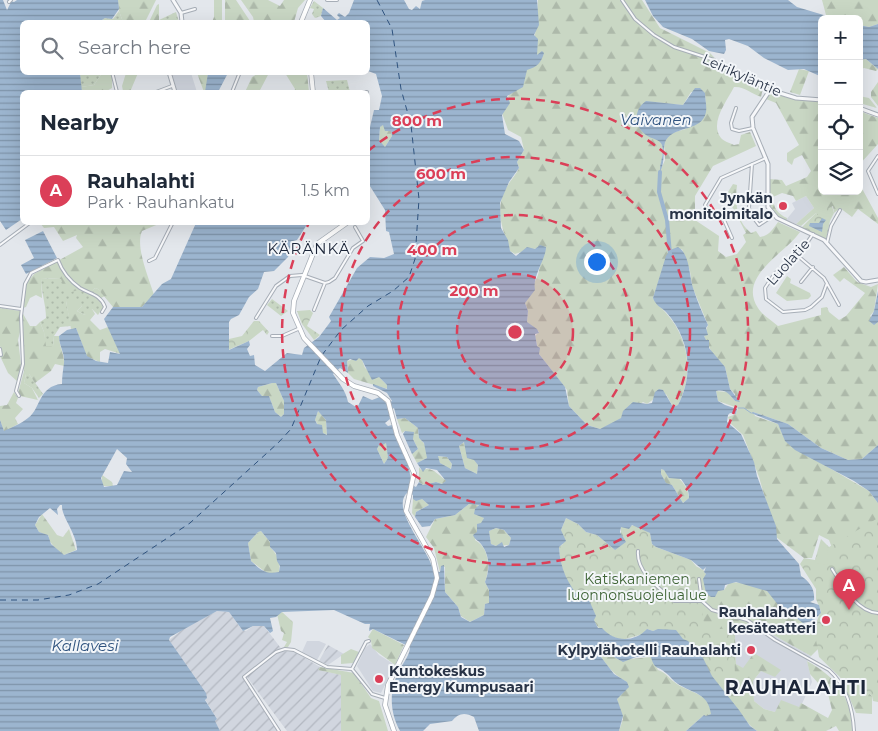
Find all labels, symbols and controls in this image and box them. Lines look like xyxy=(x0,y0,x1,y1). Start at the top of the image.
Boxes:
map controls xyxy=(818,15,863,195)
button: + xyxy=(818,15,863,60)
search box xyxy=(20,20,370,75)
icon: search xyxy=(38,34,66,62)
text: Search here xyxy=(78,36,191,59)
street label: Leirikyläntie xyxy=(700,50,784,100)
button: − xyxy=(818,60,863,105)
button: locate xyxy=(818,105,863,150)
text: Nearby xyxy=(40,110,119,135)
water label: Vaivanen xyxy=(620,110,692,129)
text: 800 m xyxy=(392,111,442,130)
button: layers xyxy=(818,150,863,195)
text: 600 m xyxy=(416,164,466,183)
text: Rauhalahti xyxy=(87,170,195,193)
text: A xyxy=(50,181,62,200)
text: 1.5 km xyxy=(301,181,350,200)
place label: Jynkän monitoimitalo xyxy=(669,189,773,223)
text: Park · Rauhankatu xyxy=(87,193,235,212)
marker: Jynkän monitoimitalo xyxy=(777,200,789,212)
street label: Luolatie xyxy=(762,235,814,289)
district label: KÄRÄNKÄ xyxy=(268,239,350,258)
text: 400 m xyxy=(407,240,457,259)
your location xyxy=(584,249,610,275)
text: 200 m xyxy=(449,281,499,300)
centre of rings xyxy=(506,323,524,341)
pin: A xyxy=(833,569,865,610)
park label: Katiskaniemen luonnonsuojelualue xyxy=(567,570,707,604)
place label: Rauhalahden kesäteatteri xyxy=(718,603,816,637)
marker: Rauhalahden kesäteatteri xyxy=(820,614,832,626)
water label: Kallavesi xyxy=(51,636,119,655)
place label: Kylpylähotelli Rauhalahti xyxy=(558,641,741,659)
marker: Kylpylähotelli Rauhalahti xyxy=(745,644,757,656)
place label: Kuntokeskus Energy Kumpusaari xyxy=(389,662,534,696)
marker: Kuntokeskus Energy Kumpusaari xyxy=(373,673,385,685)
district label: RAUHALAHTI xyxy=(725,676,867,699)

